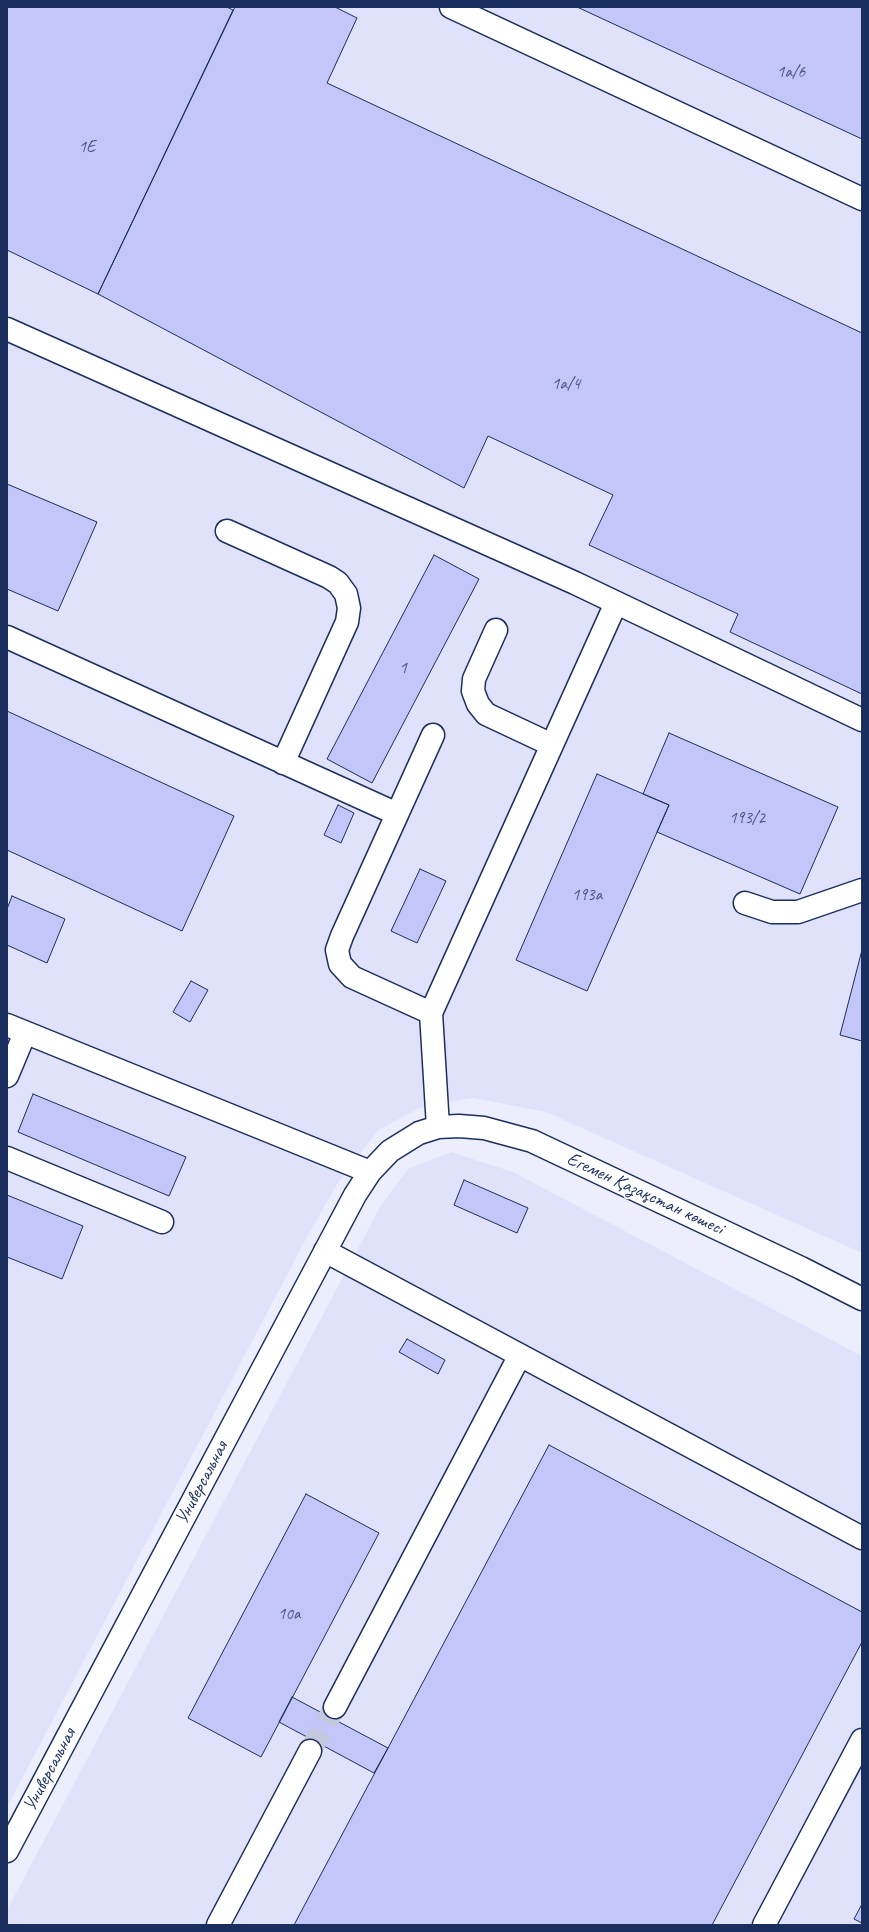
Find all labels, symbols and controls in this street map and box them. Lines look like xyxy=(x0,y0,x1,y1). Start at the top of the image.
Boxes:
house number: 1а/6 xyxy=(777,63,805,83)
house number: 1Е xyxy=(79,138,95,158)
house number: 1а/4 xyxy=(552,375,580,395)
house number: 1 xyxy=(399,659,407,679)
house number: 193/2 xyxy=(729,809,765,829)
house number: 193а xyxy=(572,886,602,906)
street label: Егемен Қазақстан көшесі xyxy=(563,1148,727,1240)
street label: Универсальная xyxy=(171,1438,233,1528)
house number: 10а xyxy=(278,1605,300,1625)
street label: Универсальная xyxy=(19,1725,81,1815)

